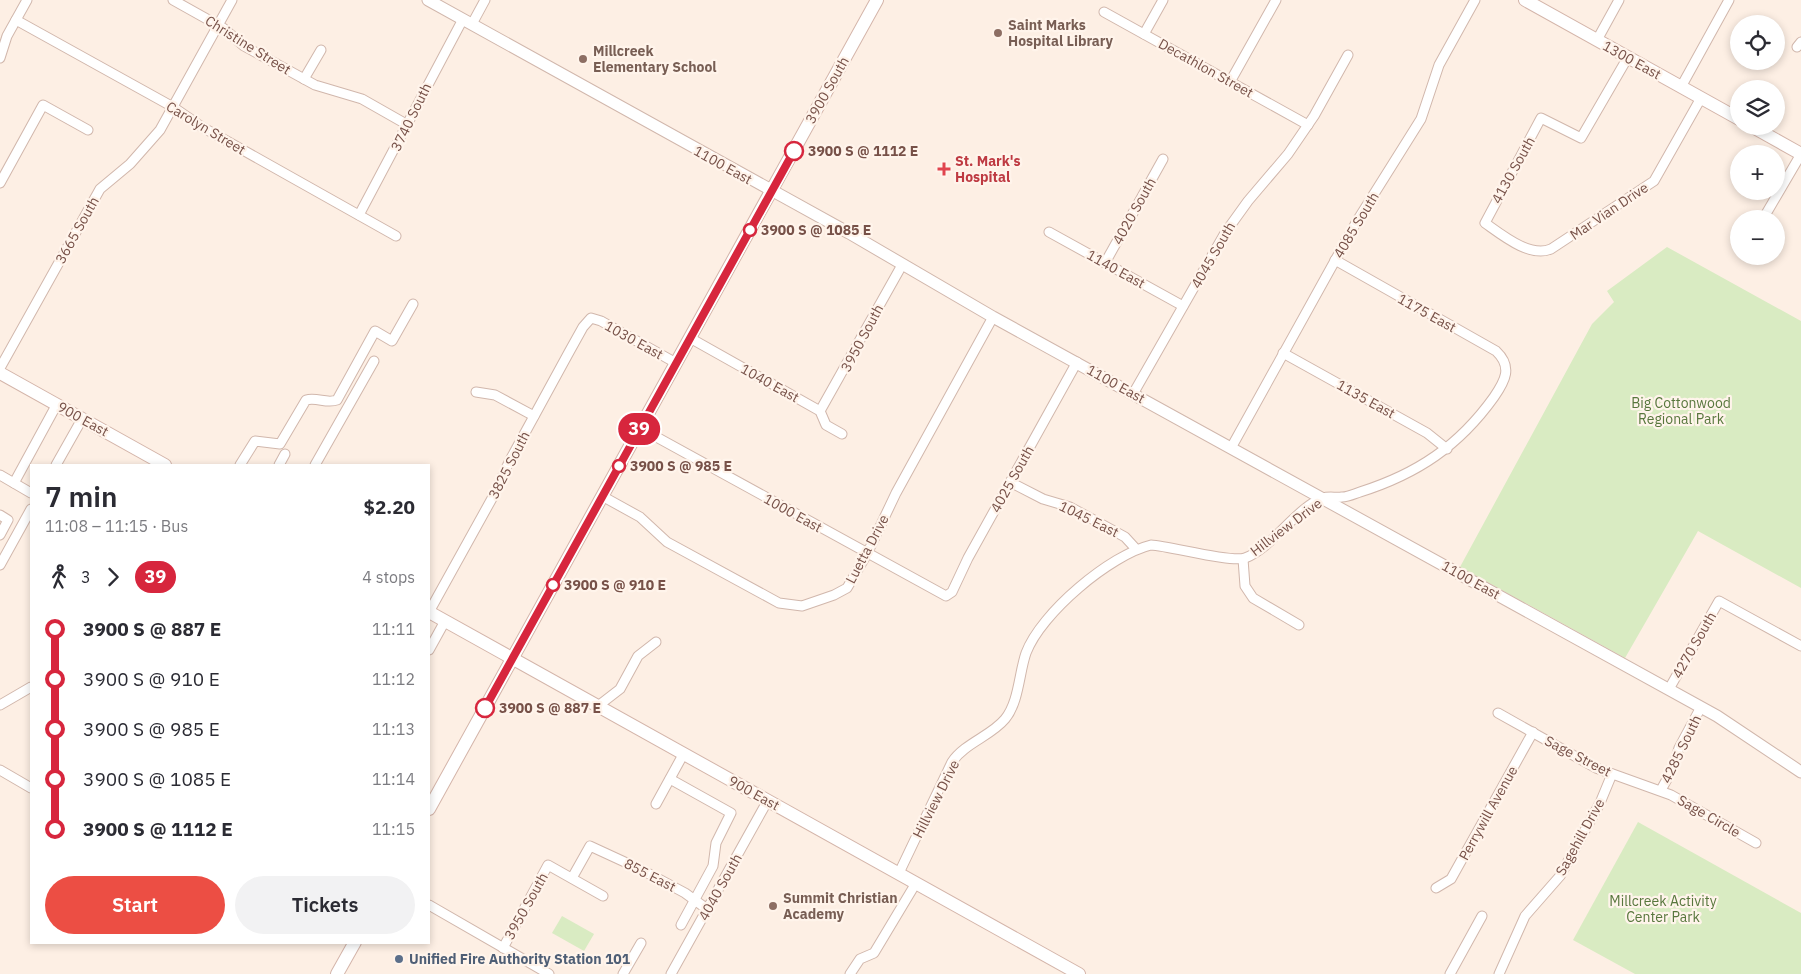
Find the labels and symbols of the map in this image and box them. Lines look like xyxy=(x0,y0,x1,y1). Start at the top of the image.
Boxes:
street label: Christine Street xyxy=(202,11,294,79)
place label: Saint Marks Hospital Library xyxy=(1008,16,1114,50)
marker: Saint Marks Hospital Library xyxy=(992,27,1004,39)
street label: Decathlon Street xyxy=(1155,34,1257,102)
street label: 1300 East xyxy=(1600,37,1664,83)
place label: Millcreek Elementary School xyxy=(593,42,717,76)
marker: Millcreek Elementary School xyxy=(577,53,589,65)
street label: 3900 South xyxy=(801,53,853,127)
street label: 3740 South xyxy=(387,80,435,154)
street label: Carolyn Street xyxy=(163,97,249,159)
street label: 4130 South xyxy=(1487,133,1539,207)
marker: 3900 S @ 1112 E xyxy=(784,141,804,161)
street label: 1100 East xyxy=(691,142,755,188)
place label: 3900 S @ 1112 E xyxy=(808,142,918,160)
place label: St. Mark's Hospital xyxy=(955,152,1021,186)
marker: St. Mark's Hospital xyxy=(937,162,951,176)
street label: 4020 South xyxy=(1108,174,1160,248)
street label: Mar Vian Drive xyxy=(1566,178,1652,244)
street label: 4085 South xyxy=(1329,189,1383,261)
street label: 3665 South xyxy=(51,193,103,267)
street label: 4045 South xyxy=(1187,219,1239,291)
place label: 3900 S @ 1085 E xyxy=(761,221,871,239)
marker: 3900 S @ 1085 E xyxy=(743,223,757,237)
street label: 1140 East xyxy=(1084,246,1148,292)
street label: 1175 East xyxy=(1395,290,1459,336)
street label: 3950 South xyxy=(837,301,887,375)
street label: 1030 East xyxy=(602,317,666,363)
street label: 1040 East xyxy=(738,360,802,406)
street label: 1100 East xyxy=(1084,361,1148,407)
street label: 1135 East xyxy=(1334,376,1398,422)
park label: Big Cottonwood Regional Park xyxy=(1631,394,1731,428)
street label: 900 East xyxy=(54,398,112,440)
line badge: 39 xyxy=(616,413,662,445)
street label: 3825 South xyxy=(484,428,534,502)
street label: 4025 South xyxy=(986,442,1038,516)
place label: 3900 S @ 985 E xyxy=(630,457,732,475)
marker: 3900 S @ 985 E xyxy=(612,459,626,473)
street label: 1000 East xyxy=(761,490,825,536)
street label: Hillview Drive xyxy=(1246,494,1326,560)
street label: 1045 East xyxy=(1056,497,1122,541)
street label: Luetta Drive xyxy=(841,511,893,587)
street label: 1100 East xyxy=(1439,557,1503,603)
place label: 3900 S @ 910 E xyxy=(564,576,666,594)
marker: 3900 S @ 910 E xyxy=(546,578,560,592)
street label: 4270 South xyxy=(1668,609,1720,681)
marker: 3900 S @ 887 E xyxy=(475,698,495,718)
place label: 3900 S @ 887 E xyxy=(499,699,601,717)
street label: 4285 South xyxy=(1657,712,1705,786)
street label: Sage Street xyxy=(1542,732,1614,780)
street label: Hillview Drive xyxy=(909,757,964,841)
street label: Perrywill Avenue xyxy=(1455,762,1522,863)
street label: 900 East xyxy=(725,772,783,814)
street label: Sage Circle xyxy=(1674,791,1744,841)
street label: Sagehill Drive xyxy=(1551,795,1609,879)
street label: 4040 South xyxy=(694,850,746,924)
street label: 855 East xyxy=(621,854,679,896)
street label: 3950 South xyxy=(500,869,552,943)
place label: Summit Christian Academy xyxy=(783,889,898,923)
park label: Millcreek Activity Center Park xyxy=(1609,892,1717,926)
marker: Summit Christian Academy xyxy=(767,900,779,912)
place label: Unified Fire Authority Station 101 xyxy=(409,950,631,968)
marker: Unified Fire Authority Station 101 xyxy=(393,953,405,965)

